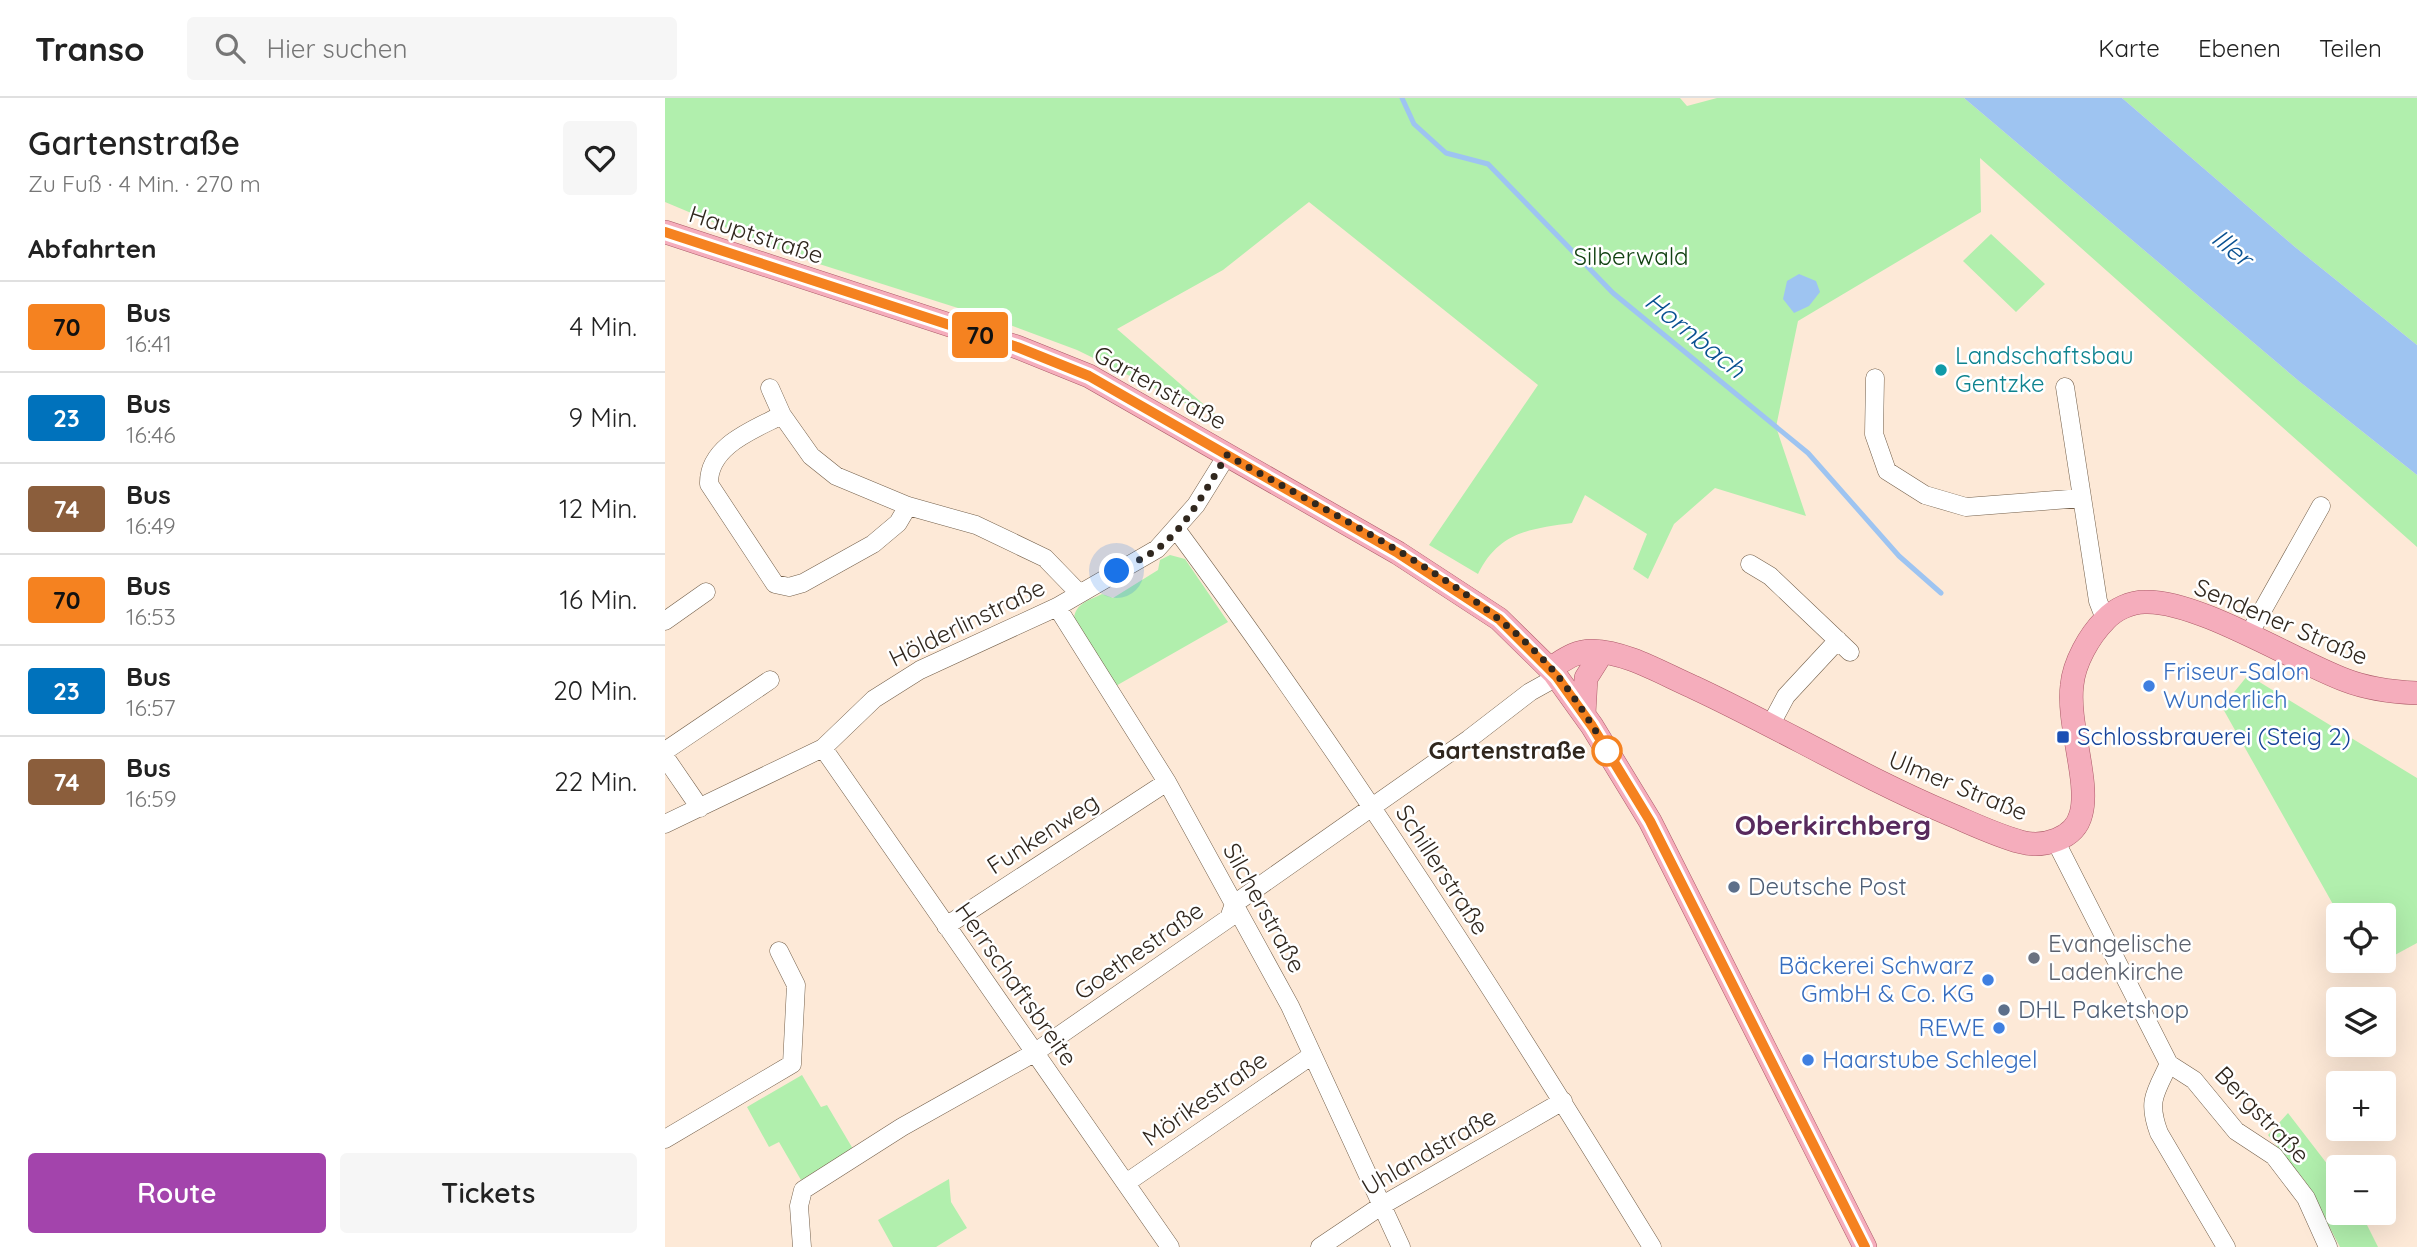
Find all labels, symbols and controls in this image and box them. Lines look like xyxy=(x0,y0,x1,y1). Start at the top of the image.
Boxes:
search box xyxy=(187,17,677,80)
text: Transo xyxy=(35,28,145,69)
icon: search xyxy=(211,29,249,67)
text: Hier suchen xyxy=(267,32,408,65)
text: Karte xyxy=(2098,33,2160,63)
text: Ebenen xyxy=(2198,33,2281,63)
text: Teilen xyxy=(2319,33,2382,63)
button: heart xyxy=(563,121,637,195)
text: Gartenstraße xyxy=(28,122,240,163)
text: Zu Fuß · 4 Min. · 270 m xyxy=(28,169,261,198)
street label: Hauptstraße xyxy=(685,198,827,270)
water label: Iller xyxy=(2205,221,2262,276)
text: Abfahrten xyxy=(28,232,157,265)
park label: Silberwald xyxy=(1573,241,1689,271)
water label: Hornbach xyxy=(1639,284,1753,386)
text: Bus xyxy=(126,296,171,329)
text: 4 Min. xyxy=(569,310,637,343)
text: 70 xyxy=(53,312,80,342)
line badge: 70 xyxy=(949,312,1011,358)
text: 70 xyxy=(966,320,994,350)
text: 16:41 xyxy=(126,329,172,358)
street label: Gartenstraße xyxy=(1089,338,1232,436)
place label: Landschaftsbau Gentzke xyxy=(1955,340,2134,398)
marker: Landschaftsbau Gentzke xyxy=(1933,362,1949,378)
text: Bus xyxy=(126,387,171,420)
text: 9 Min. xyxy=(569,401,637,434)
text: 23 xyxy=(53,403,80,433)
text: 16:46 xyxy=(126,420,176,449)
text: Bus xyxy=(126,478,171,511)
text: 12 Min. xyxy=(559,492,637,525)
text: 74 xyxy=(53,494,80,524)
text: 16:49 xyxy=(126,511,176,540)
your location xyxy=(1099,553,1134,588)
text: Bus xyxy=(126,569,171,602)
street label: Hölderlinstraße xyxy=(884,571,1049,673)
street label: Sendener Straße xyxy=(2190,571,2373,671)
text: 16 Min. xyxy=(559,583,637,616)
text: 70 xyxy=(53,585,80,615)
text: 16:53 xyxy=(126,602,176,631)
place label: Friseur-Salon Wunderlich xyxy=(2163,656,2310,714)
text: Bus xyxy=(126,660,171,693)
text: 20 Min. xyxy=(553,674,637,707)
text: 23 xyxy=(53,676,80,706)
marker: Friseur-Salon Wunderlich xyxy=(2141,678,2157,694)
text: 16:57 xyxy=(126,693,176,722)
place label: Schlossbrauerei (Steig 2) xyxy=(2077,721,2351,751)
marker: Schlossbrauerei (Steig 2) xyxy=(2055,729,2071,745)
place label: Gartenstraße xyxy=(1429,735,1586,765)
marker: Gartenstraße xyxy=(1592,736,1622,766)
street label: Ulmer Straße xyxy=(1885,744,2032,827)
text: Bus xyxy=(126,751,171,784)
text: 22 Min. xyxy=(554,765,637,798)
text: 74 xyxy=(53,767,80,797)
text: 16:59 xyxy=(126,784,177,813)
street label: Funkenweg xyxy=(981,786,1104,880)
street label: Schillerstraße xyxy=(1390,799,1496,940)
district label: Oberkirchberg xyxy=(1735,807,1931,842)
street label: Silcherstraße xyxy=(1217,837,1313,978)
place label: Deutsche Post xyxy=(1748,871,1907,901)
marker: Deutsche Post xyxy=(1726,879,1742,895)
street label: Goethestraße xyxy=(1068,895,1209,1006)
street label: Herrschaftsbreite xyxy=(949,896,1085,1071)
map controls xyxy=(2326,903,2396,1225)
button: locate xyxy=(2326,903,2396,973)
place label: Evangelische Ladenkirche xyxy=(2048,928,2192,986)
place label: Bäckerei Schwarz GmbH & Co. KG xyxy=(1779,950,1974,1008)
marker: Evangelische Ladenkirche xyxy=(2026,950,2042,966)
marker: Bäckerei Schwarz GmbH & Co. KG xyxy=(1980,972,1996,988)
button: layers xyxy=(2326,987,2396,1057)
place label: DHL Paketshop xyxy=(2018,994,2189,1024)
marker: DHL Paketshop xyxy=(1996,1002,2012,1018)
place label: REWE xyxy=(1918,1012,1985,1042)
marker: REWE xyxy=(1991,1020,2007,1036)
street label: Mörikestraße xyxy=(1136,1044,1273,1152)
place label: Haarstube Schlegel xyxy=(1822,1044,2037,1074)
marker: Haarstube Schlegel xyxy=(1800,1052,1816,1068)
street label: Bergstraße xyxy=(2209,1059,2317,1169)
button: + xyxy=(2326,1071,2396,1141)
street label: Uhlandstraße xyxy=(1356,1101,1501,1202)
button: Route xyxy=(28,1153,326,1233)
button: Tickets xyxy=(340,1153,637,1233)
button: − xyxy=(2326,1155,2396,1225)

